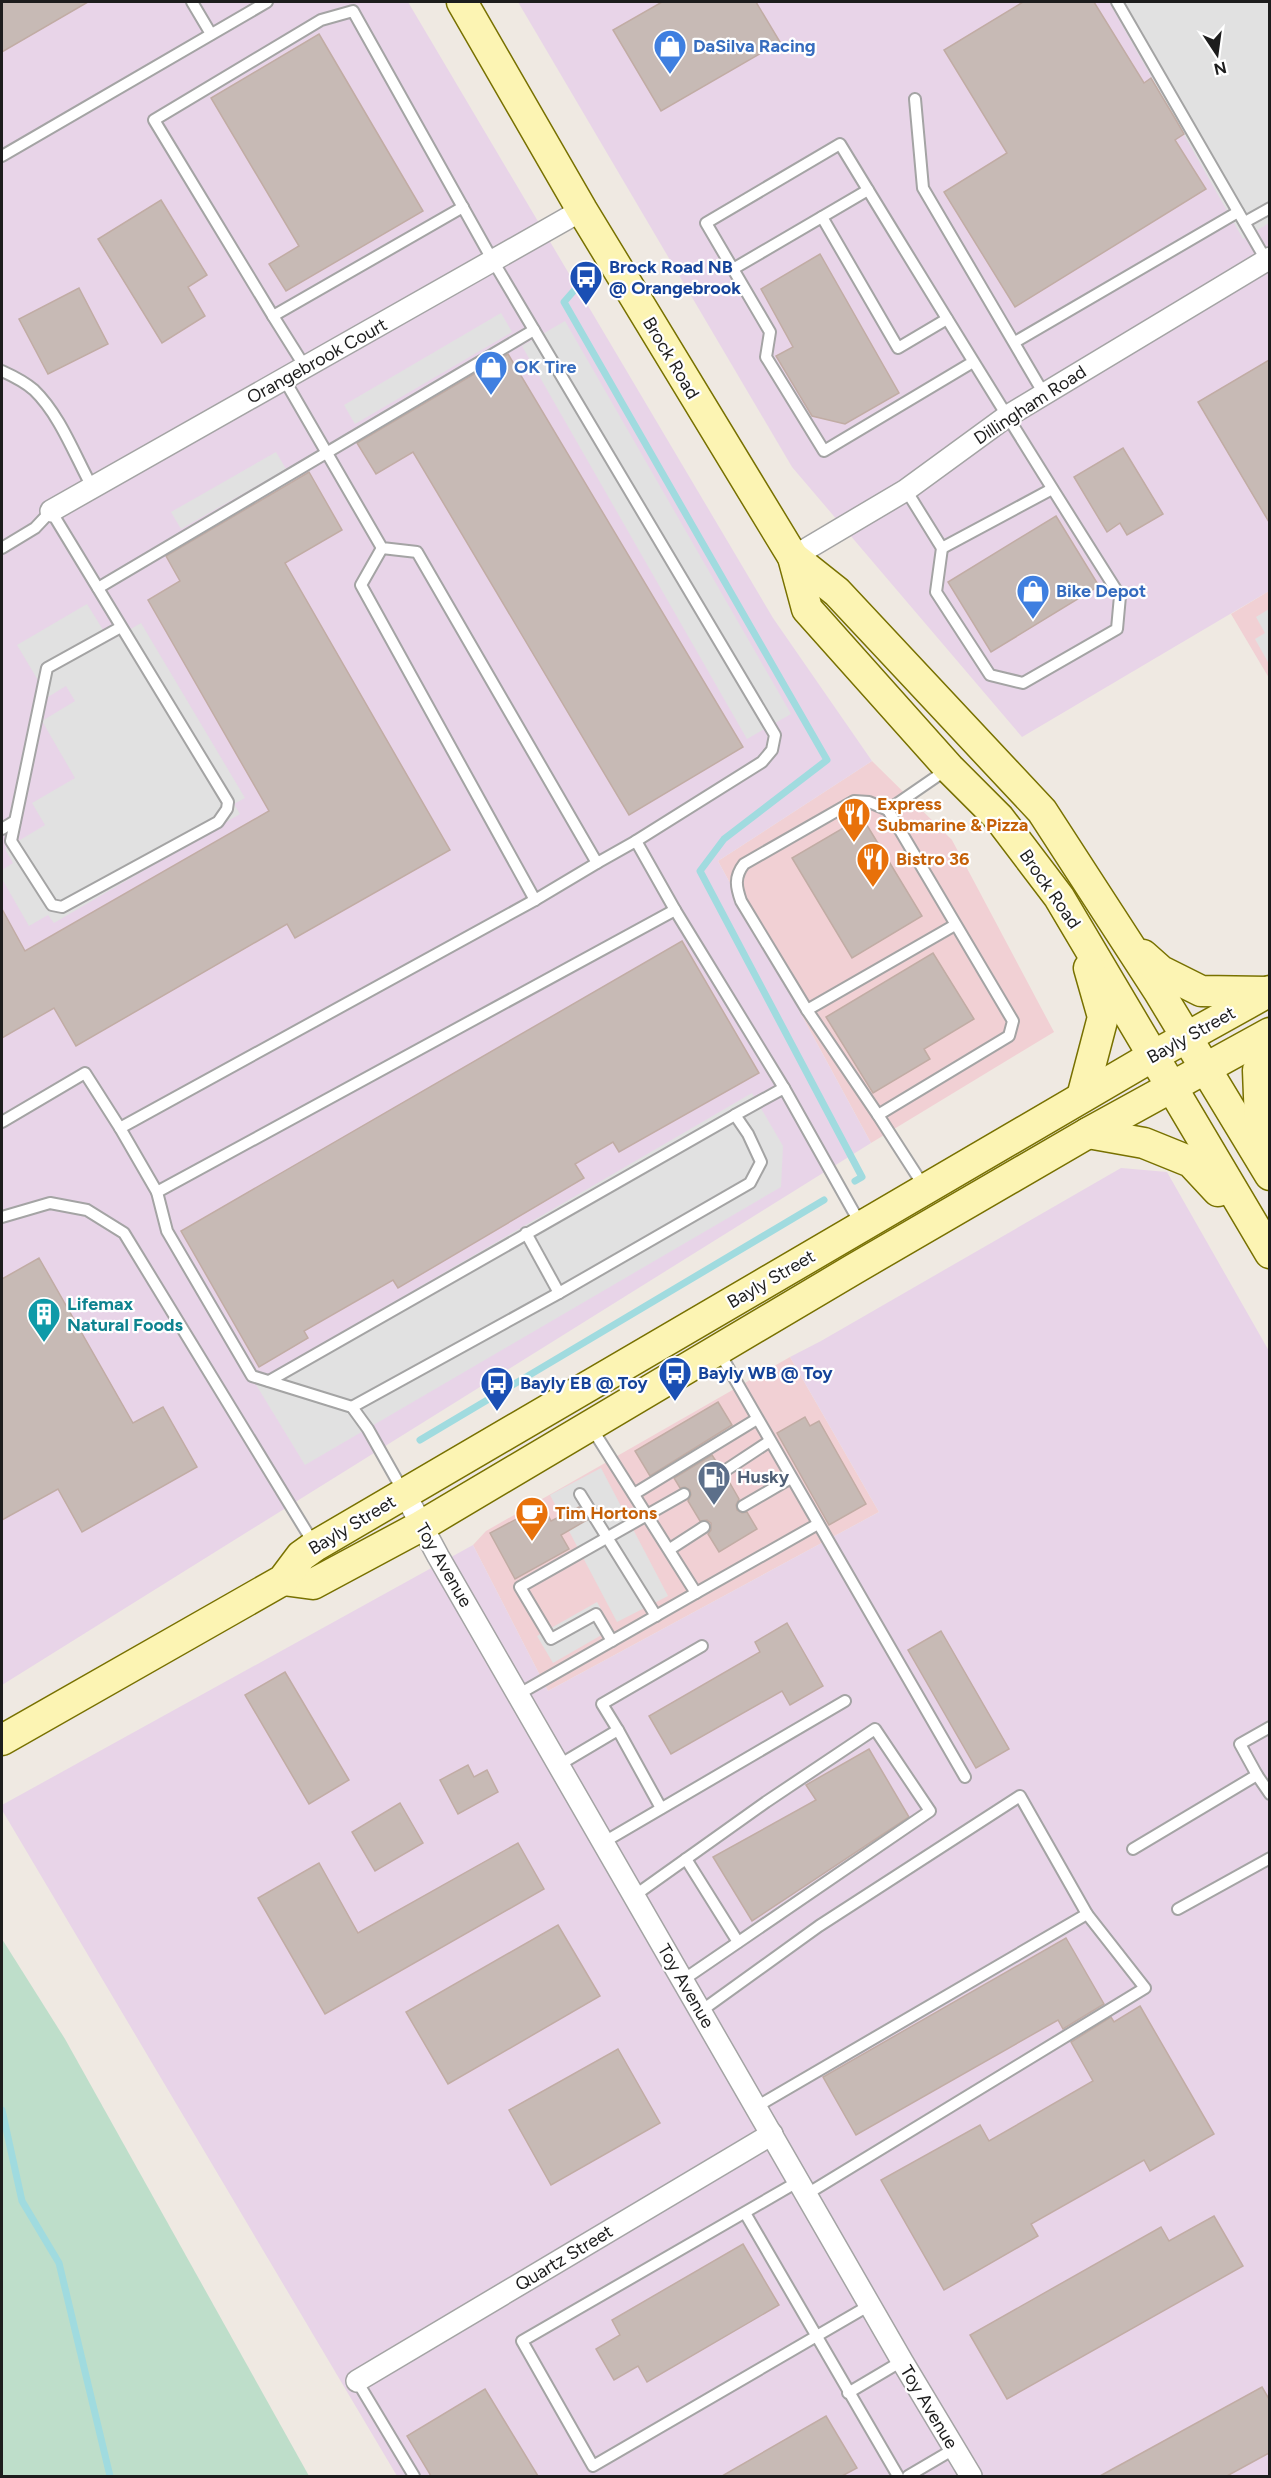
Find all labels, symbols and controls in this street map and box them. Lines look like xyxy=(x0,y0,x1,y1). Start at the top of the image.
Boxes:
north arrow xyxy=(1187,24,1247,84)
shop icon: DaSilva Racing xyxy=(652,28,688,75)
place label: DaSilva Racing xyxy=(693,35,816,57)
text: N xyxy=(1212,57,1228,79)
place label: Brock Road NB @ Orangebrook xyxy=(609,256,741,299)
bus stop icon: Brock Road NB @ Orangebrook xyxy=(568,259,604,306)
street label: Orangebrook Court xyxy=(243,313,391,409)
street label: Brock Road xyxy=(638,313,704,403)
shop icon: OK Tire xyxy=(473,349,509,396)
place label: OK Tire xyxy=(514,356,576,378)
street label: Dillingham Road xyxy=(970,360,1090,450)
shop icon: Bike Depot xyxy=(1015,573,1051,620)
place label: Bike Depot xyxy=(1056,580,1146,602)
place label: Express Submarine & Pizza xyxy=(877,793,1028,836)
restaurant icon: Express Submarine & Pizza xyxy=(836,796,872,843)
restaurant icon: Bistro 36 xyxy=(855,841,891,888)
street label: Brock Road xyxy=(1015,845,1085,933)
place label: Bistro 36 xyxy=(896,848,969,870)
street label: Bayly Street xyxy=(1143,1002,1239,1068)
street label: Bayly Street xyxy=(723,1245,819,1313)
place label: Lifemax Natural Foods xyxy=(67,1293,184,1336)
building icon: Lifemax Natural Foods xyxy=(26,1296,62,1343)
bus stop icon: Bayly WB @ Toy xyxy=(657,1355,693,1402)
place label: Bayly WB @ Toy xyxy=(698,1362,833,1384)
bus stop icon: Bayly EB @ Toy xyxy=(479,1365,515,1412)
place label: Bayly EB @ Toy xyxy=(520,1372,648,1394)
fuel station icon: Husky xyxy=(696,1459,732,1506)
place label: Husky xyxy=(737,1466,790,1488)
street label: Bayly Street xyxy=(304,1490,400,1560)
cafe icon: Tim Hortons xyxy=(514,1495,550,1542)
place label: Tim Hortons xyxy=(555,1502,658,1524)
street label: Toy Avenue xyxy=(411,1519,477,1611)
street label: Toy Avenue xyxy=(653,1940,719,2032)
street label: Quartz Street xyxy=(511,2220,617,2296)
street label: Toy Avenue xyxy=(895,2361,963,2453)

